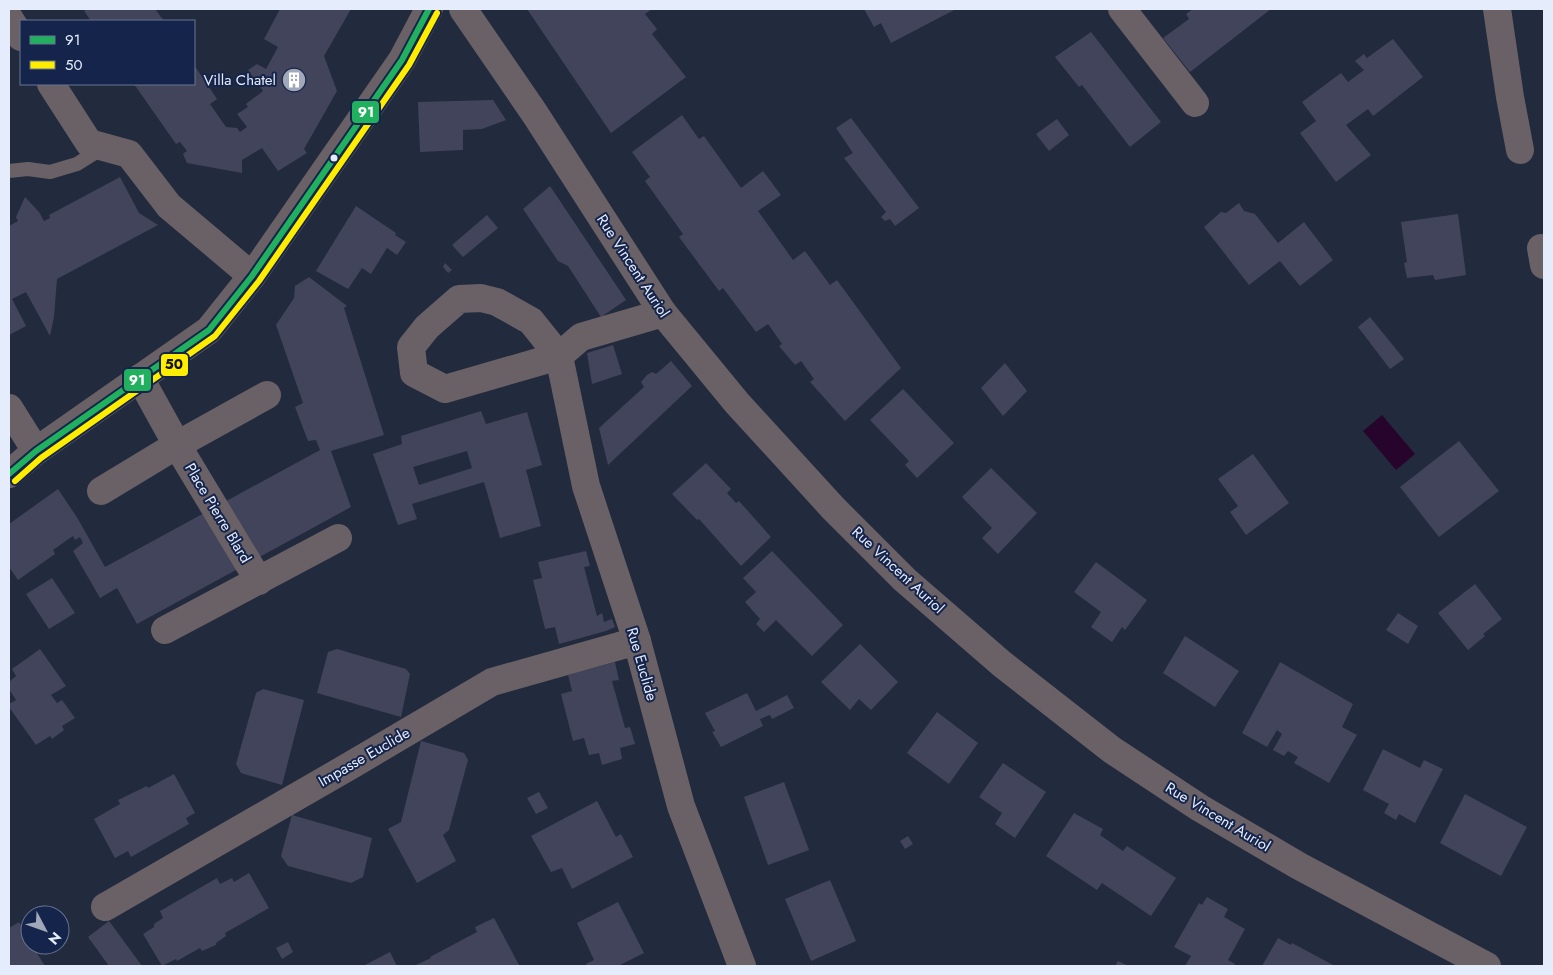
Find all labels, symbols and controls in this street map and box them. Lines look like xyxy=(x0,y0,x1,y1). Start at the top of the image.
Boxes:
legend xyxy=(20,20,195,85)
text: 91 xyxy=(65,29,80,51)
text: 50 xyxy=(65,54,82,76)
building icon: Villa Chatel xyxy=(281,67,307,93)
place label: Villa Chatel xyxy=(203,69,276,91)
line badge: 91 xyxy=(351,100,380,124)
text: 91 xyxy=(358,102,374,122)
unlabelled marker xyxy=(329,153,339,163)
street label: Rue Vincent Auriol xyxy=(591,210,675,322)
line badge: 50 xyxy=(160,353,189,377)
text: 50 xyxy=(165,354,183,374)
line badge: 91 xyxy=(123,368,152,392)
text: 91 xyxy=(129,370,145,390)
street label: Place Pierre Blard xyxy=(179,459,257,567)
street label: Rue Vincent Auriol xyxy=(847,521,949,619)
street label: Rue Euclide xyxy=(621,625,663,704)
street label: Impasse Euclide xyxy=(314,722,414,792)
street label: Rue Vincent Auriol xyxy=(1161,777,1275,857)
north arrow xyxy=(20,905,70,955)
text: N xyxy=(44,928,66,949)

